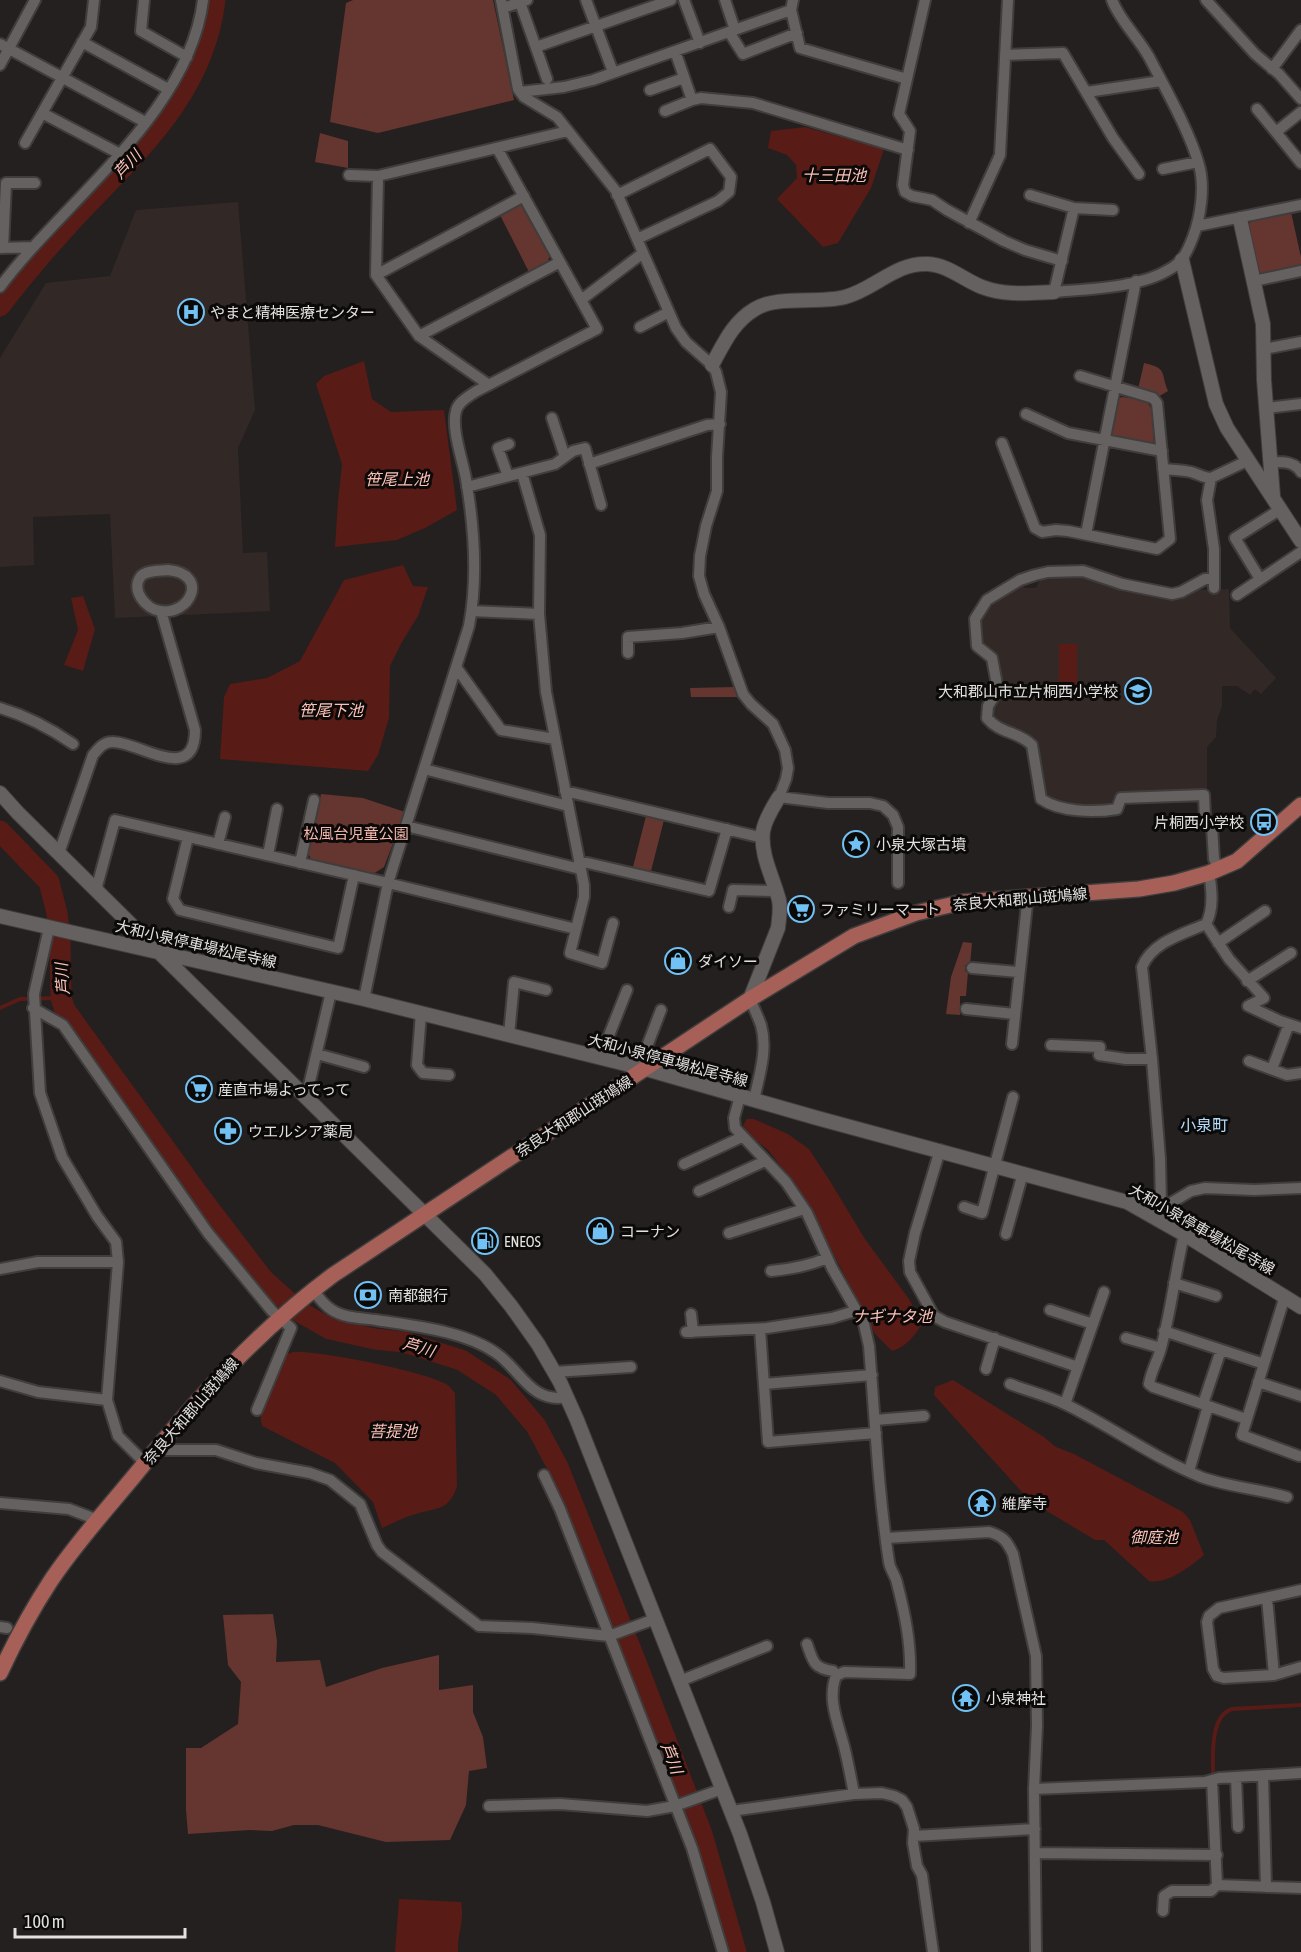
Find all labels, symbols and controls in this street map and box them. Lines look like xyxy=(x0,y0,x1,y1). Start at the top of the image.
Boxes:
water label: 芦川 xyxy=(110,145,146,182)
water label: 十三田池 xyxy=(802,166,868,184)
hospital icon: やまと精神医療センター xyxy=(176,297,206,327)
place label: やまと精神医療センター xyxy=(210,304,375,321)
water label: 笹尾上池 xyxy=(365,470,431,488)
school or university icon: 大和郡山市立片桐西小学校 xyxy=(1123,676,1153,706)
place label: 大和郡山市立片桐西小学校 xyxy=(938,683,1118,700)
water label: 笹尾下池 xyxy=(299,701,365,719)
bus stop icon: 片桐西小学校 xyxy=(1249,807,1279,837)
place label: 片桐西小学校 xyxy=(1154,814,1244,831)
park label: 松風台児童公園 xyxy=(303,825,409,842)
place icon: 小泉大塚古墳 xyxy=(841,829,871,859)
place label: 小泉大塚古墳 xyxy=(876,836,966,853)
street label: 奈良大和郡山斑鳩線 xyxy=(952,885,1088,913)
supermarket icon: ファミリーマート xyxy=(786,894,816,924)
place label: ファミリーマート xyxy=(820,901,940,918)
street label: 大和小泉停車場松尾寺線 xyxy=(114,917,278,971)
shop icon: ダイソー xyxy=(663,946,693,976)
place label: ダイソー xyxy=(698,953,758,970)
water label: 芦川 xyxy=(52,960,72,996)
street label: 大和小泉停車場松尾寺線 xyxy=(586,1030,750,1090)
street label: 奈良大和郡山斑鳩線 xyxy=(513,1072,635,1160)
supermarket icon: 産直市場よってって xyxy=(184,1074,214,1104)
place label: 産直市場よってって xyxy=(218,1081,350,1098)
pharmacy icon: ウエルシア薬局 xyxy=(213,1116,243,1146)
district label: 小泉町 xyxy=(1180,1116,1228,1134)
place label: ウエルシア薬局 xyxy=(248,1123,353,1140)
street label: 大和小泉停車場松尾寺線 xyxy=(1126,1180,1278,1278)
shop icon: コーナン xyxy=(585,1216,615,1246)
place label: コーナン xyxy=(620,1223,680,1240)
fuel station icon: ENEOS xyxy=(470,1226,500,1256)
place label: ENEOS xyxy=(504,1233,541,1250)
bank icon: 南都銀行 xyxy=(353,1280,383,1310)
place label: 南都銀行 xyxy=(388,1287,448,1304)
water label: ナギナタ池 xyxy=(852,1307,934,1325)
water label: 芦川 xyxy=(401,1334,439,1361)
street label: 奈良大和郡山斑鳩線 xyxy=(140,1354,242,1468)
water label: 菩提池 xyxy=(369,1422,419,1440)
temple icon: 維摩寺 xyxy=(967,1488,997,1518)
place label: 維摩寺 xyxy=(1002,1495,1047,1512)
water label: 御庭池 xyxy=(1130,1528,1180,1546)
temple icon: 小泉神社 xyxy=(951,1683,981,1713)
place label: 小泉神社 xyxy=(986,1690,1046,1707)
water label: 芦川 xyxy=(658,1740,687,1778)
scale bar xyxy=(15,1901,184,1939)
text: 100 m xyxy=(24,1911,65,1932)

